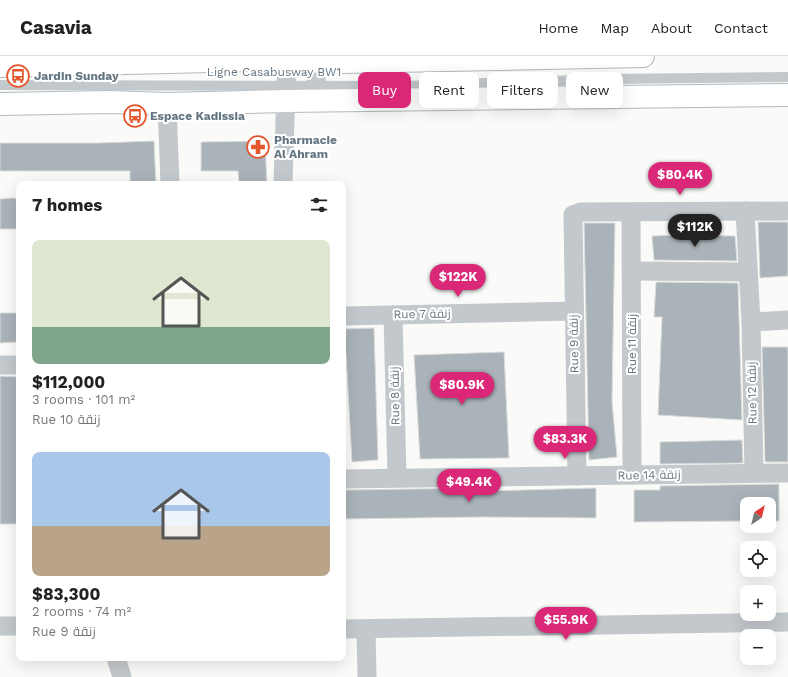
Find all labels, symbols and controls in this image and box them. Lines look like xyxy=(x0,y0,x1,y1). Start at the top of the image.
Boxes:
text: Casavia xyxy=(20,16,92,39)
text: Home xyxy=(538,20,578,36)
text: Map xyxy=(600,20,629,36)
text: About xyxy=(651,20,692,36)
text: Contact xyxy=(714,20,768,36)
bus stop icon: Jardin Sunday xyxy=(5,63,31,89)
street label: Ligne Casabusway BW1 xyxy=(207,65,341,79)
place label: Jardin Sunday xyxy=(34,69,119,83)
chip: Buy xyxy=(358,72,411,108)
chip: Rent xyxy=(419,72,479,108)
chip: Filters xyxy=(487,72,558,108)
chip: New xyxy=(566,72,623,108)
bus stop icon: Espace Kadissia xyxy=(122,103,148,129)
place label: Espace Kadissia xyxy=(150,109,245,123)
place label: Pharmacie Al Ahram xyxy=(274,133,337,161)
pharmacy icon: Pharmacie Al Ahram xyxy=(245,134,271,160)
pin: $80.4K xyxy=(647,162,713,196)
text: $80.4K xyxy=(657,167,703,182)
icon: filters xyxy=(308,194,330,216)
text: 7 homes xyxy=(32,195,102,215)
pin: $112K xyxy=(667,214,723,248)
text: $112K xyxy=(677,219,713,234)
pin: $122K xyxy=(430,264,486,298)
icon: home xyxy=(145,266,217,338)
text: $122K xyxy=(439,269,477,284)
street label: Rue 7 زنقة xyxy=(393,307,451,321)
street label: Rue 11 زنقة xyxy=(625,314,639,374)
street label: Rue 9 زنقة xyxy=(566,315,582,373)
street label: Rue 12 زنقة xyxy=(744,361,760,425)
street label: Rue 8 زنقة xyxy=(387,367,403,425)
text: $112,000 xyxy=(32,372,105,392)
pin: $80.9K xyxy=(429,372,495,406)
text: $80.9K xyxy=(439,377,485,392)
text: 3 rooms · 101 m² xyxy=(32,392,135,407)
text: Rue 10 زنقة xyxy=(32,412,101,427)
pin: $83.3K xyxy=(532,426,598,460)
text: $83.3K xyxy=(543,431,587,446)
street label: Rue 14 زنقة xyxy=(617,467,681,483)
pin: $49.4K xyxy=(436,469,502,503)
text: $49.4K xyxy=(446,474,492,489)
icon: home xyxy=(145,478,217,550)
north arrow xyxy=(740,497,776,533)
map controls xyxy=(740,497,776,665)
button: locate xyxy=(740,541,776,577)
text: $83,300 xyxy=(32,584,100,604)
button: + xyxy=(740,585,776,621)
text: 2 rooms · 74 m² xyxy=(32,604,131,619)
pin: $55.9K xyxy=(533,607,599,641)
text: $55.9K xyxy=(544,612,588,627)
text: Rue 9 زنقة xyxy=(32,624,96,639)
button: − xyxy=(740,629,776,665)

